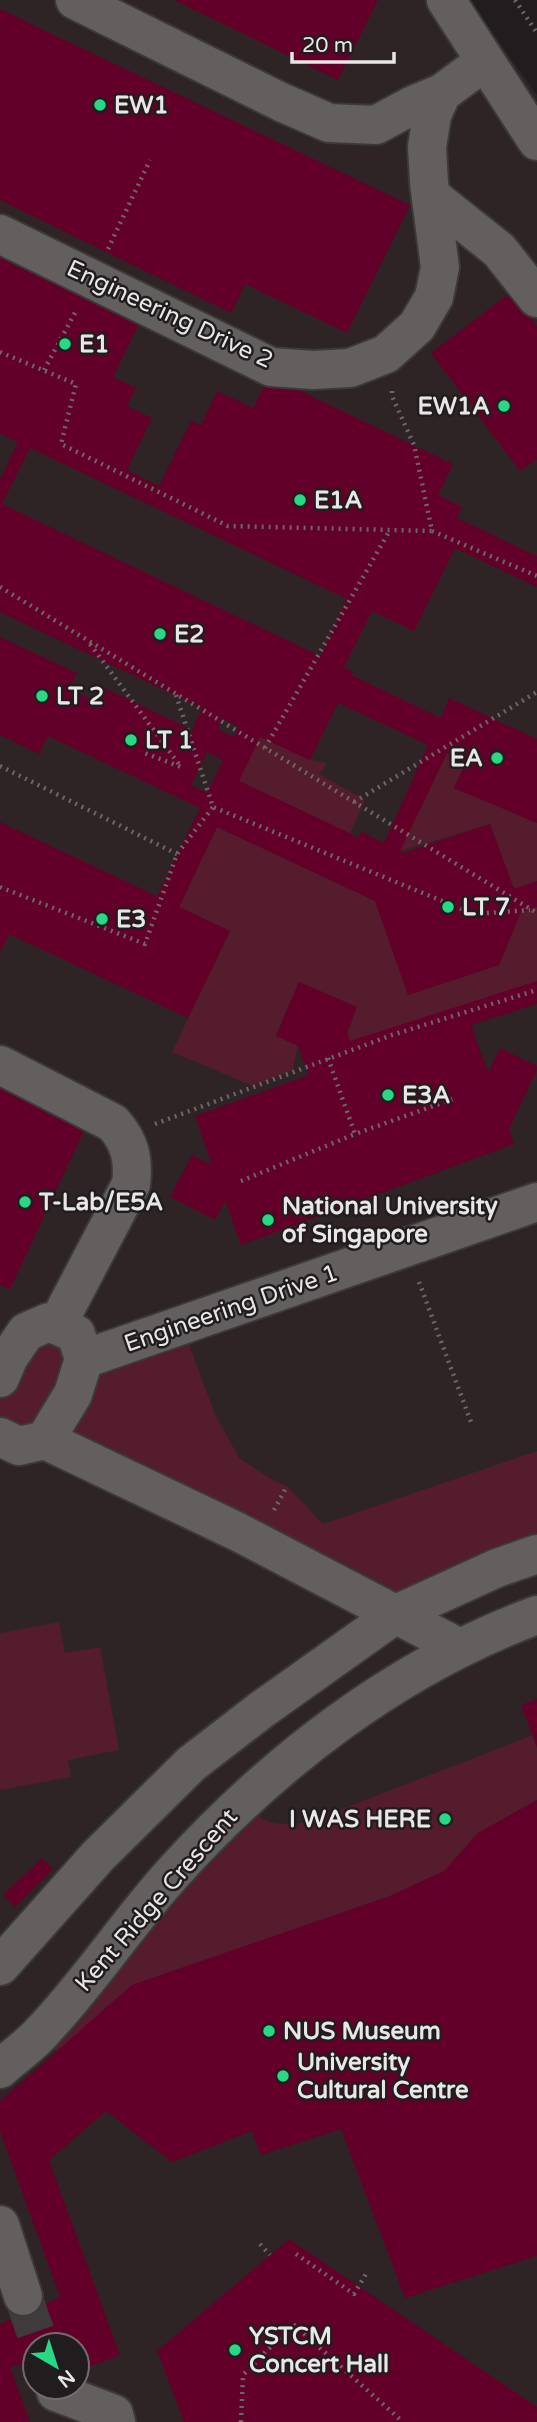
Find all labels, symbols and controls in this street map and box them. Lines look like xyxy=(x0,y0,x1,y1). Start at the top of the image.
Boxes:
scale bar xyxy=(292,21,393,65)
text: 20 m xyxy=(302,33,353,58)
place label: EW1 xyxy=(114,91,169,120)
marker: EW1 xyxy=(92,97,108,113)
street label: Engineering Drive 2 xyxy=(62,254,278,375)
place label: E1 xyxy=(79,330,109,359)
marker: E1 xyxy=(57,336,73,352)
place label: EW1A xyxy=(417,392,490,421)
marker: EW1A xyxy=(496,398,512,414)
place label: E1A xyxy=(314,486,362,515)
marker: E1A xyxy=(292,492,308,508)
place label: E2 xyxy=(174,620,204,649)
marker: E2 xyxy=(152,626,168,642)
place label: LT 2 xyxy=(56,682,104,711)
marker: LT 2 xyxy=(34,688,50,704)
place label: LT 1 xyxy=(145,726,193,755)
marker: LT 1 xyxy=(123,732,139,748)
place label: EA xyxy=(450,744,483,773)
marker: EA xyxy=(489,750,505,766)
place label: LT 7 xyxy=(462,893,510,922)
marker: LT 7 xyxy=(440,899,456,915)
place label: E3 xyxy=(116,905,146,934)
marker: E3 xyxy=(94,911,110,927)
place label: E3A xyxy=(402,1081,450,1110)
marker: E3A xyxy=(380,1087,396,1103)
place label: T-Lab/E5A xyxy=(38,1188,163,1217)
place label: National University of Singapore xyxy=(282,1192,498,1249)
marker: T-Lab/E5A xyxy=(17,1194,33,1210)
marker: National University of Singapore xyxy=(260,1212,276,1228)
street label: Engineering Drive 1 xyxy=(120,1258,342,1359)
street label: Kent Ridge Crescent xyxy=(69,1803,244,1998)
place label: I WAS HERE xyxy=(289,1805,431,1834)
marker: I WAS HERE xyxy=(437,1811,453,1827)
place label: NUS Museum xyxy=(283,2017,441,2046)
marker: NUS Museum xyxy=(261,2023,277,2039)
place label: University Cultural Centre xyxy=(297,2048,469,2105)
marker: University Cultural Centre xyxy=(275,2068,291,2084)
place label: YSTCM Concert Hall xyxy=(249,2322,389,2379)
north arrow xyxy=(21,2331,91,2401)
marker: YSTCM Concert Hall xyxy=(227,2342,243,2358)
text: N xyxy=(53,2365,79,2392)

